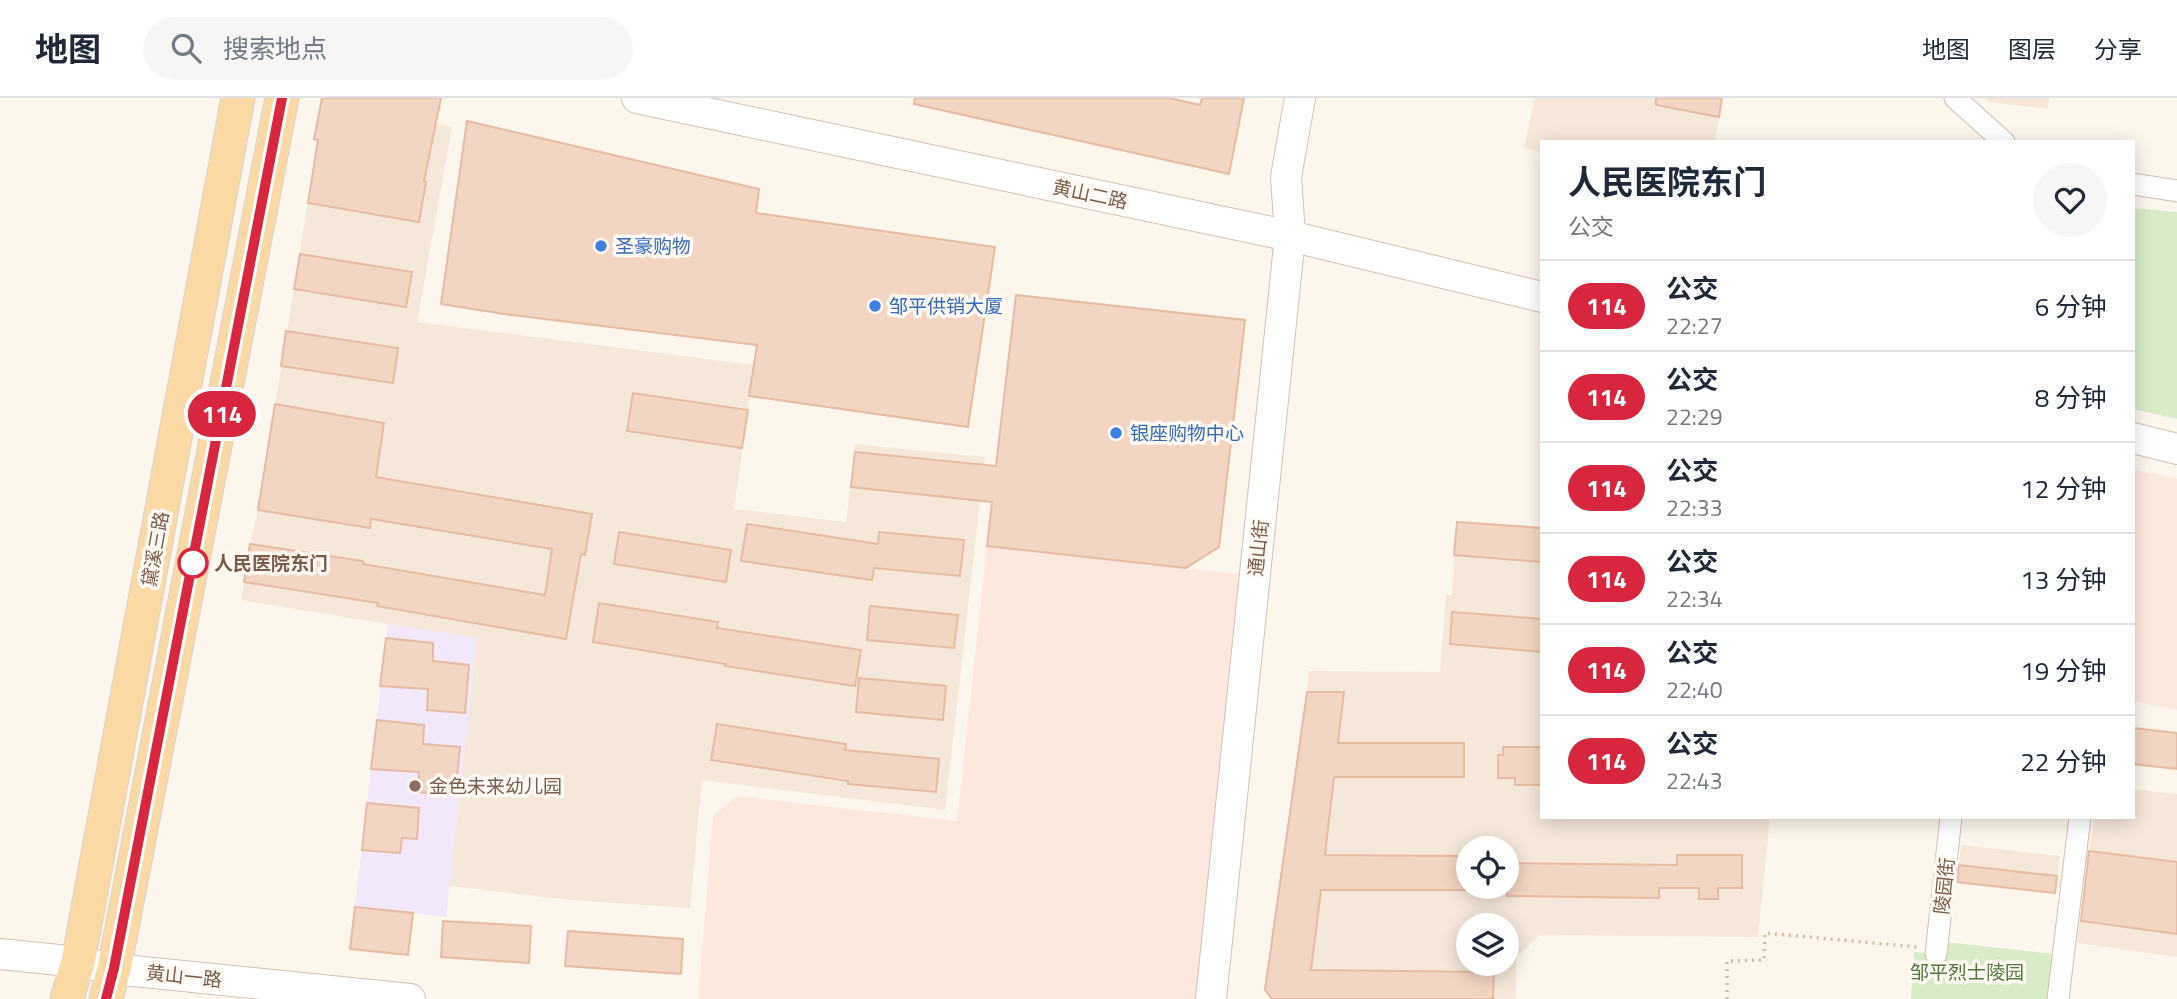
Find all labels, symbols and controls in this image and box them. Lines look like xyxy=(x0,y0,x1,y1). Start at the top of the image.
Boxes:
search box xyxy=(143,17,633,80)
text: 地图 xyxy=(35,24,101,74)
icon: search xyxy=(167,29,205,67)
text: 搜索地点 xyxy=(223,29,327,68)
text: 地图 xyxy=(1922,31,1970,67)
text: 图层 xyxy=(2008,31,2056,67)
text: 分享 xyxy=(2094,31,2142,67)
text: 人民医院东门 xyxy=(1568,157,1766,207)
button: heart xyxy=(2033,163,2107,237)
street label: 黄山二路 xyxy=(1050,171,1130,216)
text: 公交 xyxy=(1568,209,1614,244)
place label: 圣豪购物 xyxy=(615,231,691,260)
marker: 圣豪购物 xyxy=(593,238,609,254)
text: 公交 xyxy=(1666,269,1718,308)
text: 6 分钟 xyxy=(2035,287,2107,326)
text: 114 xyxy=(1586,288,1627,324)
place label: 邹平供销大厦 xyxy=(889,291,1003,320)
marker: 邹平供销大厦 xyxy=(867,298,883,314)
text: 22:27 xyxy=(1666,308,1723,343)
text: 公交 xyxy=(1666,360,1718,399)
text: 8 分钟 xyxy=(2035,378,2107,417)
text: 114 xyxy=(1586,379,1627,415)
line badge: 114 xyxy=(182,391,262,437)
text: 114 xyxy=(202,396,242,432)
text: 22:29 xyxy=(1666,399,1723,434)
place label: 银座购物中心 xyxy=(1130,418,1244,447)
marker: 银座购物中心 xyxy=(1108,425,1124,441)
text: 公交 xyxy=(1666,451,1718,490)
text: 12 分钟 xyxy=(2020,469,2107,508)
text: 114 xyxy=(1586,470,1627,506)
text: 22:33 xyxy=(1666,490,1723,525)
street label: 黛溪三路 xyxy=(134,509,175,589)
street label: 通山街 xyxy=(1240,518,1275,578)
text: 公交 xyxy=(1666,542,1718,581)
marker: 人民医院东门 xyxy=(178,548,208,578)
place label: 人民医院东门 xyxy=(214,548,328,577)
text: 13 分钟 xyxy=(2020,560,2107,599)
text: 114 xyxy=(1586,561,1627,597)
text: 22:34 xyxy=(1666,581,1723,616)
text: 公交 xyxy=(1666,633,1718,672)
text: 19 分钟 xyxy=(2020,651,2107,690)
text: 114 xyxy=(1586,652,1627,688)
text: 22:40 xyxy=(1666,672,1723,707)
text: 公交 xyxy=(1666,724,1718,763)
text: 22 分钟 xyxy=(2020,742,2107,781)
text: 114 xyxy=(1586,743,1627,779)
text: 22:43 xyxy=(1666,763,1723,798)
place label: 金色未来幼儿园 xyxy=(429,771,562,800)
marker: 金色未来幼儿园 xyxy=(407,778,423,794)
map controls xyxy=(1456,836,1519,976)
button: locate xyxy=(1456,836,1519,899)
street label: 陵园街 xyxy=(1926,856,1961,916)
button: layers xyxy=(1456,913,1519,976)
street label: 黄山一路 xyxy=(145,957,223,994)
park label: 邹平烈士陵园 xyxy=(1910,957,2024,986)

